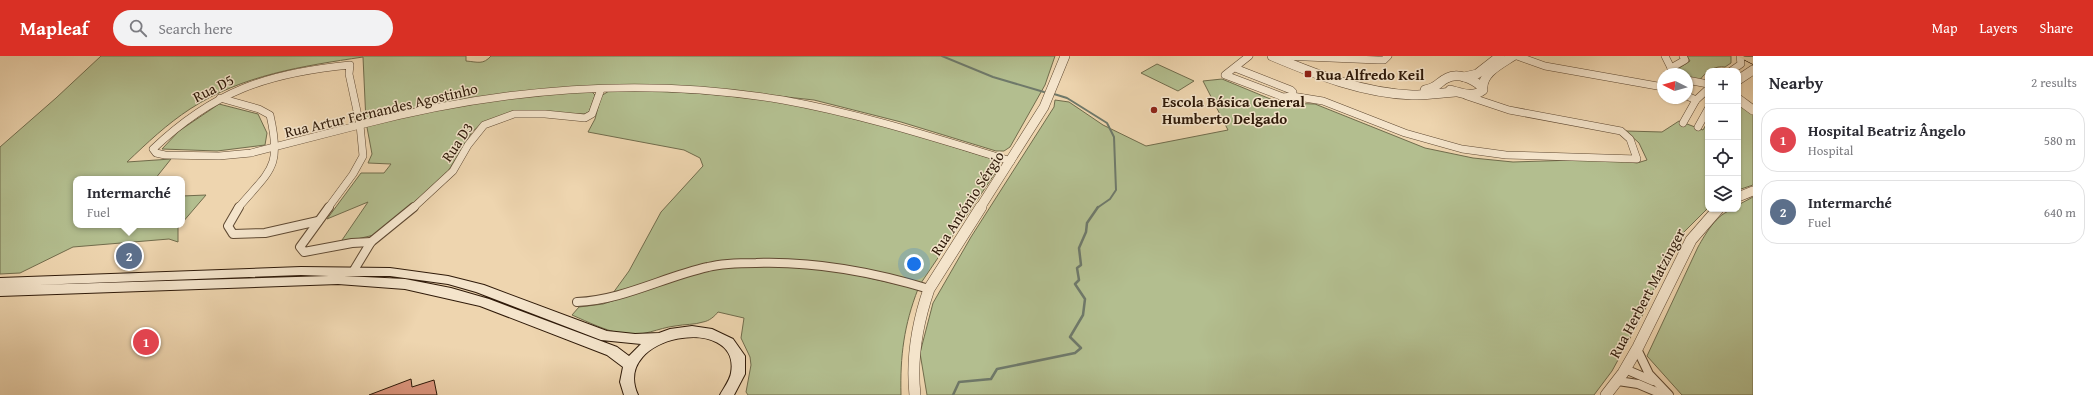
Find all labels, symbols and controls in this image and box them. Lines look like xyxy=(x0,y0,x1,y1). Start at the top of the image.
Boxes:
search box xyxy=(113,10,393,46)
text: Mapleaf xyxy=(20,14,89,42)
icon: search xyxy=(127,17,149,39)
text: Search here xyxy=(159,18,233,39)
text: Map xyxy=(1932,18,1958,38)
text: Layers xyxy=(1980,18,2018,38)
text: Share xyxy=(2040,18,2073,38)
place label: Rua Alfredo Keil xyxy=(1316,64,1425,85)
north arrow xyxy=(1657,68,1693,104)
map controls xyxy=(1705,68,1741,212)
button: + xyxy=(1705,68,1741,104)
street label: Rua D5 xyxy=(189,69,237,107)
marker: Rua Alfredo Keil xyxy=(1303,69,1313,79)
text: Nearby xyxy=(1769,70,1823,95)
text: 2 results xyxy=(2031,73,2077,92)
street label: Rua Artur Fernandes Agostinho xyxy=(282,77,480,142)
place label: Escola Básica General Humberto Delgado xyxy=(1162,91,1305,129)
button: − xyxy=(1705,104,1741,140)
marker: Escola Básica General Humberto Delgado xyxy=(1149,105,1159,115)
street label: Rua D3 xyxy=(436,118,478,166)
text: Hospital Beatriz Ângelo xyxy=(1808,120,1966,141)
text: 1 xyxy=(1780,131,1786,150)
text: 580 m xyxy=(2044,131,2076,150)
button: locate xyxy=(1705,140,1741,176)
text: Hospital xyxy=(1808,141,1853,160)
street label: Rua António Sérgio xyxy=(925,146,1009,259)
popup xyxy=(73,176,185,228)
button: layers xyxy=(1705,176,1741,212)
text: Intermarché xyxy=(87,182,171,203)
text: Intermarché xyxy=(1808,192,1892,213)
text: Fuel xyxy=(87,203,110,222)
text: 2 xyxy=(1780,203,1786,222)
text: 640 m xyxy=(2044,203,2076,222)
text: Fuel xyxy=(1808,213,1831,232)
street label: Rua Herbert Matzinger xyxy=(1604,224,1690,362)
pin: 2 xyxy=(116,241,142,271)
your location xyxy=(904,254,924,274)
pin: 1 xyxy=(133,327,159,357)

